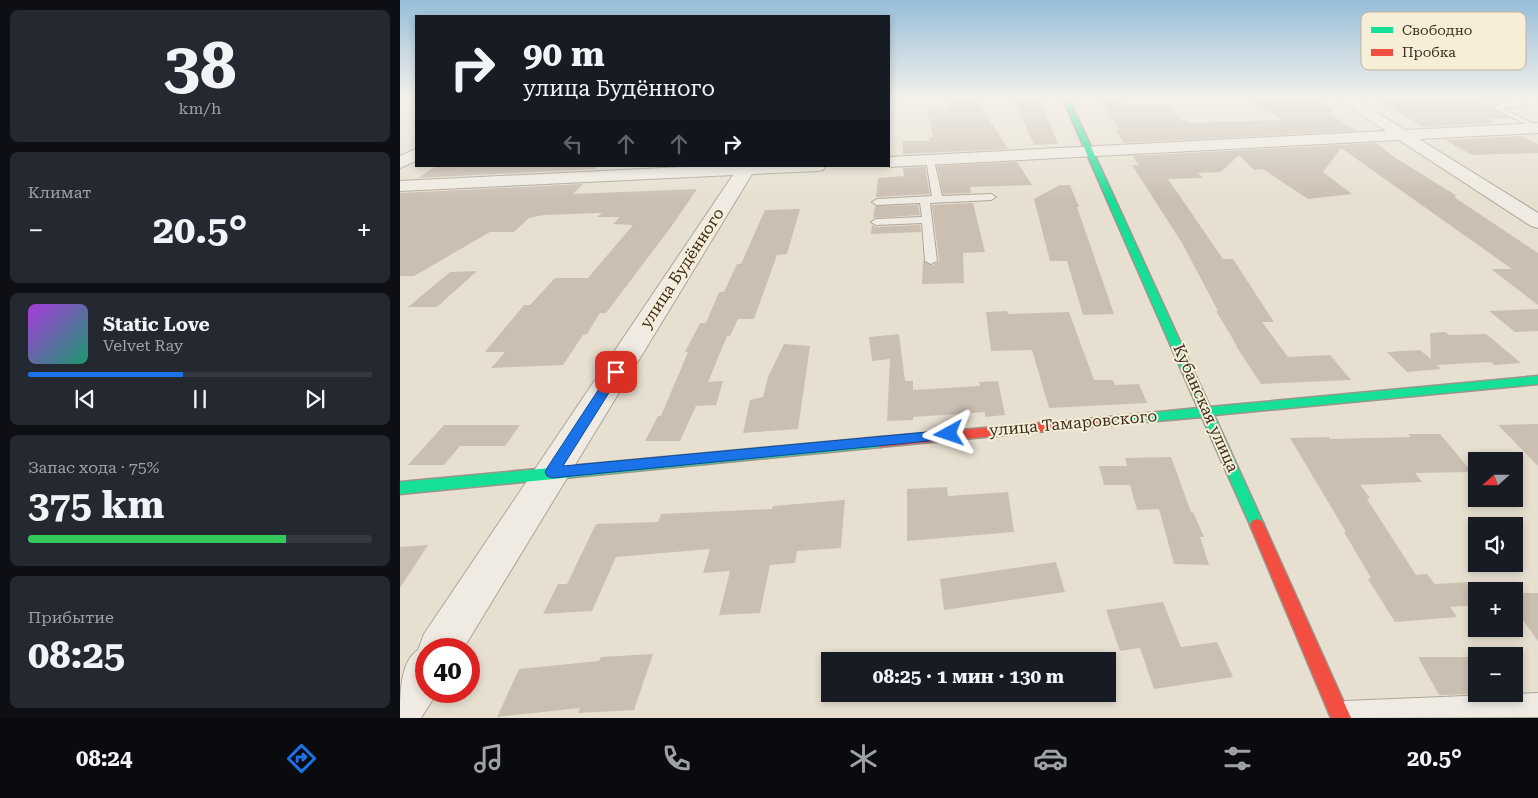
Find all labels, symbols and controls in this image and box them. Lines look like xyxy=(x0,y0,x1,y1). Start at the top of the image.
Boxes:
legend xyxy=(1361,12,1526,70)
text: Свободно xyxy=(1402,22,1472,38)
text: 38 xyxy=(164,28,236,104)
text: 90 m xyxy=(523,34,605,75)
icon: right xyxy=(440,35,505,100)
text: Пробка xyxy=(1402,44,1456,60)
text: улица Будённого xyxy=(523,76,715,101)
text: km/h xyxy=(179,99,221,118)
icon: left xyxy=(559,130,587,158)
icon: ahead xyxy=(612,130,640,158)
icon: ahead xyxy=(665,130,693,158)
icon: right xyxy=(718,130,746,158)
text: Климат xyxy=(28,183,91,202)
street label: улица Будённого xyxy=(636,204,728,332)
text: 20.5° xyxy=(153,208,247,252)
text: − xyxy=(28,214,44,247)
text: + xyxy=(356,214,372,247)
text: Static Love xyxy=(103,313,210,336)
text: Velvet Ray xyxy=(103,336,183,355)
street label: Кубанская улица xyxy=(1169,341,1243,475)
pin xyxy=(595,351,637,393)
icon: arrive xyxy=(602,358,630,386)
icon: previous xyxy=(71,385,99,413)
icon: pause xyxy=(186,385,214,413)
icon: next xyxy=(301,385,329,413)
street label: улица Тамаровского xyxy=(988,406,1158,440)
position arrow xyxy=(922,407,974,459)
north arrow xyxy=(1468,452,1522,508)
map controls xyxy=(1468,452,1523,702)
text: Запас хода · 75% xyxy=(28,458,159,477)
text: 375 km xyxy=(28,483,164,527)
button: sound xyxy=(1468,517,1523,572)
button: + xyxy=(1468,582,1523,637)
text: Прибытие xyxy=(28,608,114,627)
text: 08:25 xyxy=(28,633,125,677)
speed limit sign: 40 xyxy=(415,638,480,703)
button: − xyxy=(1468,647,1523,702)
text: 08:25 · 1 мин · 130 m xyxy=(873,665,1064,688)
icon: directions xyxy=(284,741,319,776)
icon: music xyxy=(471,741,506,776)
icon: phone xyxy=(659,741,694,776)
icon: climate xyxy=(846,741,881,776)
icon: car xyxy=(1033,741,1068,776)
icon: filters xyxy=(1220,741,1255,776)
text: 08:24 xyxy=(76,746,132,771)
text: 20.5° xyxy=(1407,746,1462,771)

